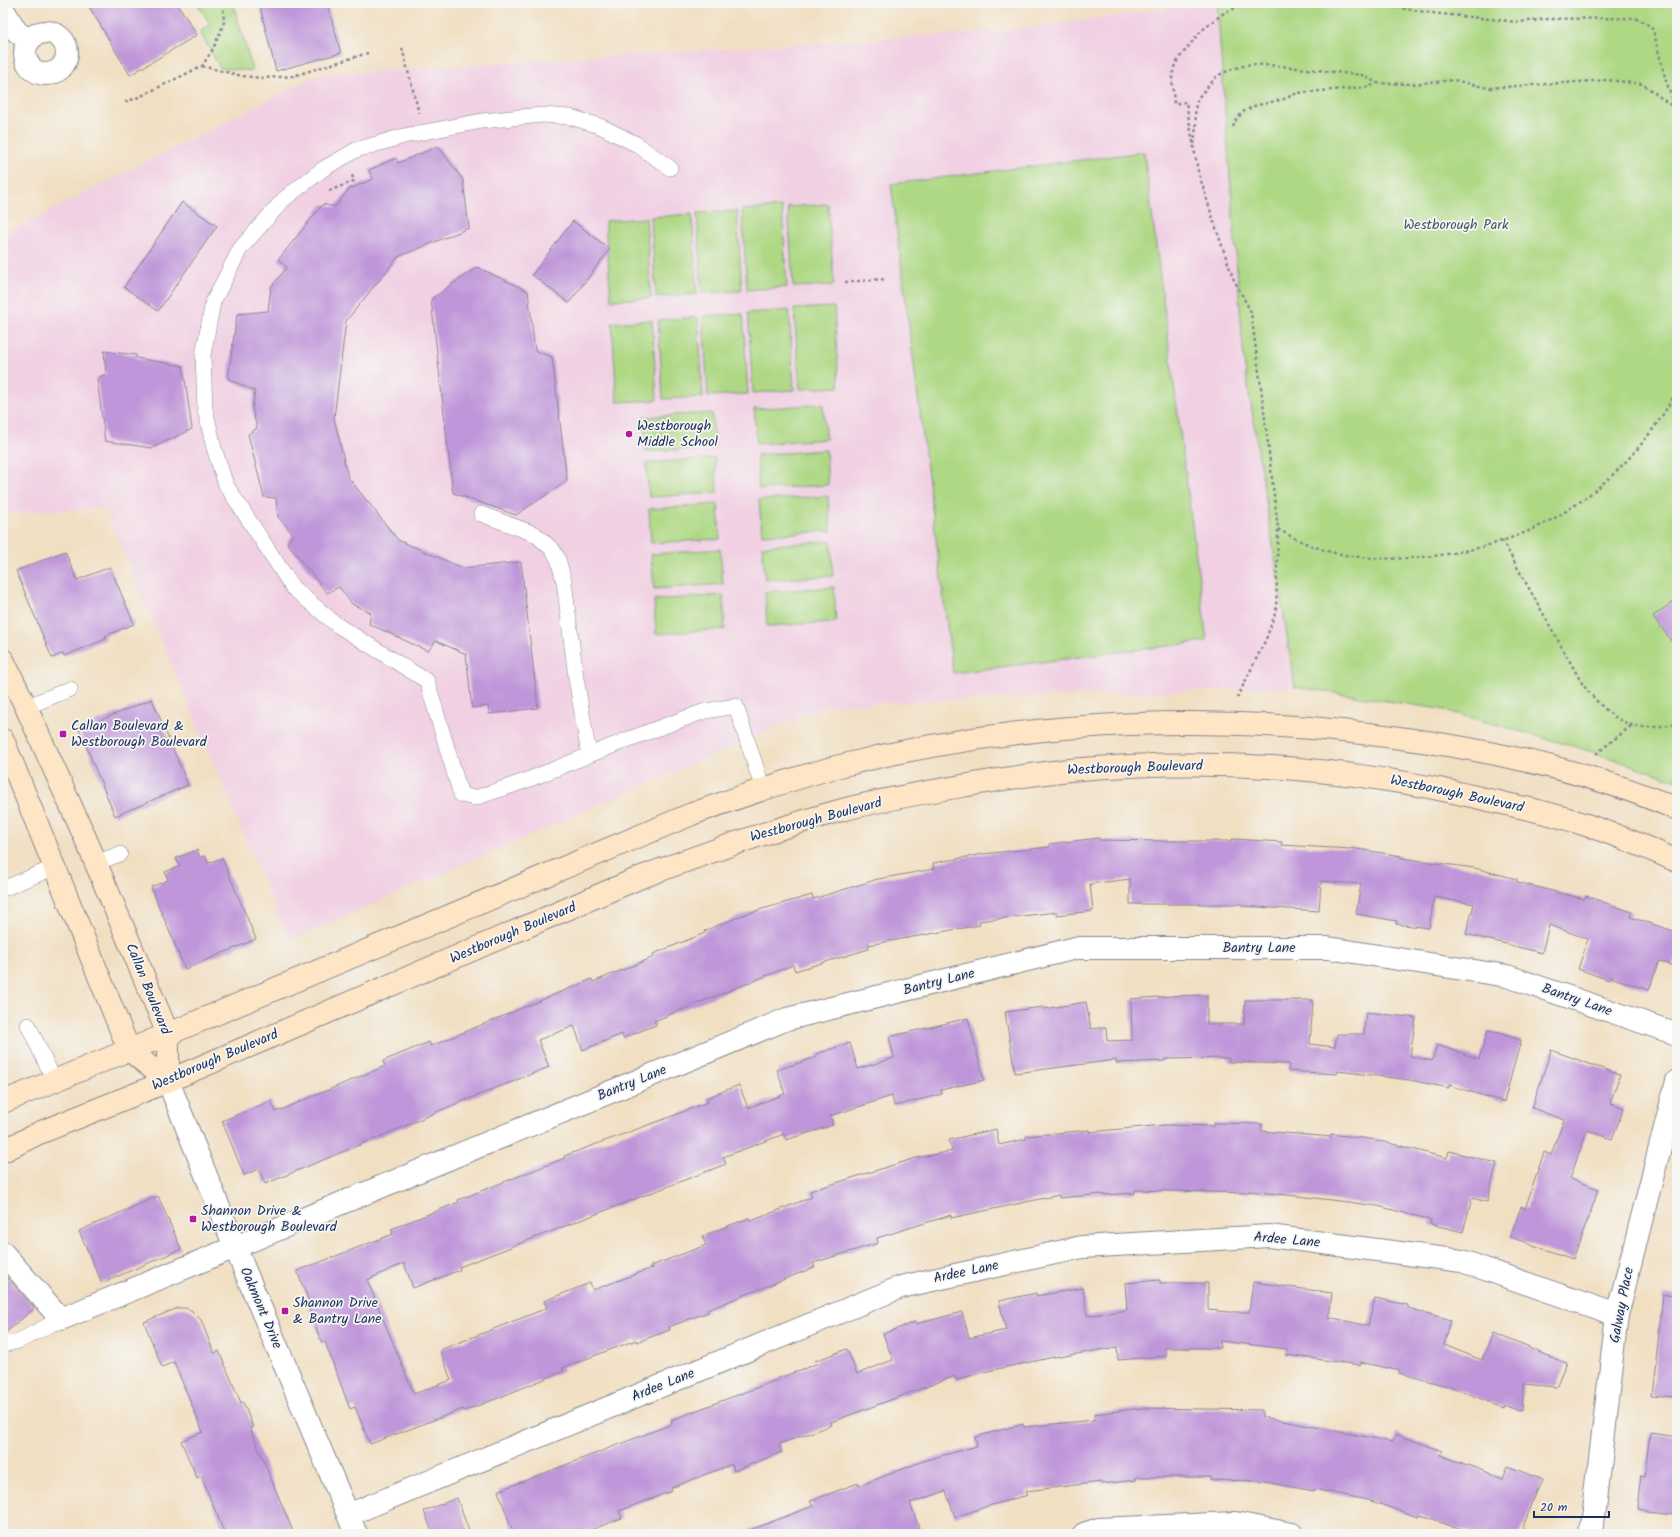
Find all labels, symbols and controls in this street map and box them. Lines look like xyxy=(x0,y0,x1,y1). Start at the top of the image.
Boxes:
park label: Westborough Park xyxy=(1403,214,1509,236)
place label: Westborough Middle School xyxy=(637,415,719,453)
marker: Westborough Middle School xyxy=(624,429,634,439)
place label: Callan Boulevard & Westborough Boulevard xyxy=(71,715,208,753)
marker: Callan Boulevard & Westborough Boulevard xyxy=(58,729,68,739)
street label: Westborough Boulevard xyxy=(1067,755,1204,781)
street label: Westborough Boulevard xyxy=(1388,769,1527,819)
street label: Westborough Boulevard xyxy=(748,792,885,848)
street label: Westborough Boulevard xyxy=(446,896,581,970)
street label: Bantry Lane xyxy=(1222,937,1296,959)
street label: Callan Boulevard xyxy=(120,940,177,1039)
street label: Bantry Lane xyxy=(901,962,978,1002)
street label: Bantry Lane xyxy=(1539,978,1616,1023)
street label: Westborough Boulevard xyxy=(148,1023,283,1097)
street label: Bantry Lane xyxy=(594,1059,671,1107)
place label: Shannon Drive & Westborough Boulevard xyxy=(201,1200,338,1238)
marker: Shannon Drive & Westborough Boulevard xyxy=(188,1214,198,1224)
street label: Ardee Lane xyxy=(1253,1226,1322,1254)
street label: Ardee Lane xyxy=(931,1254,1001,1290)
street label: Oakmont Drive xyxy=(234,1264,288,1353)
street label: Galway Place xyxy=(1604,1265,1640,1345)
place label: Shannon Drive & Bantry Lane xyxy=(293,1292,382,1330)
marker: Shannon Drive & Bantry Lane xyxy=(280,1306,290,1316)
street label: Ardee Lane xyxy=(628,1362,699,1408)
scale bar xyxy=(1534,1493,1609,1519)
text: 20 m xyxy=(1540,1498,1568,1517)

